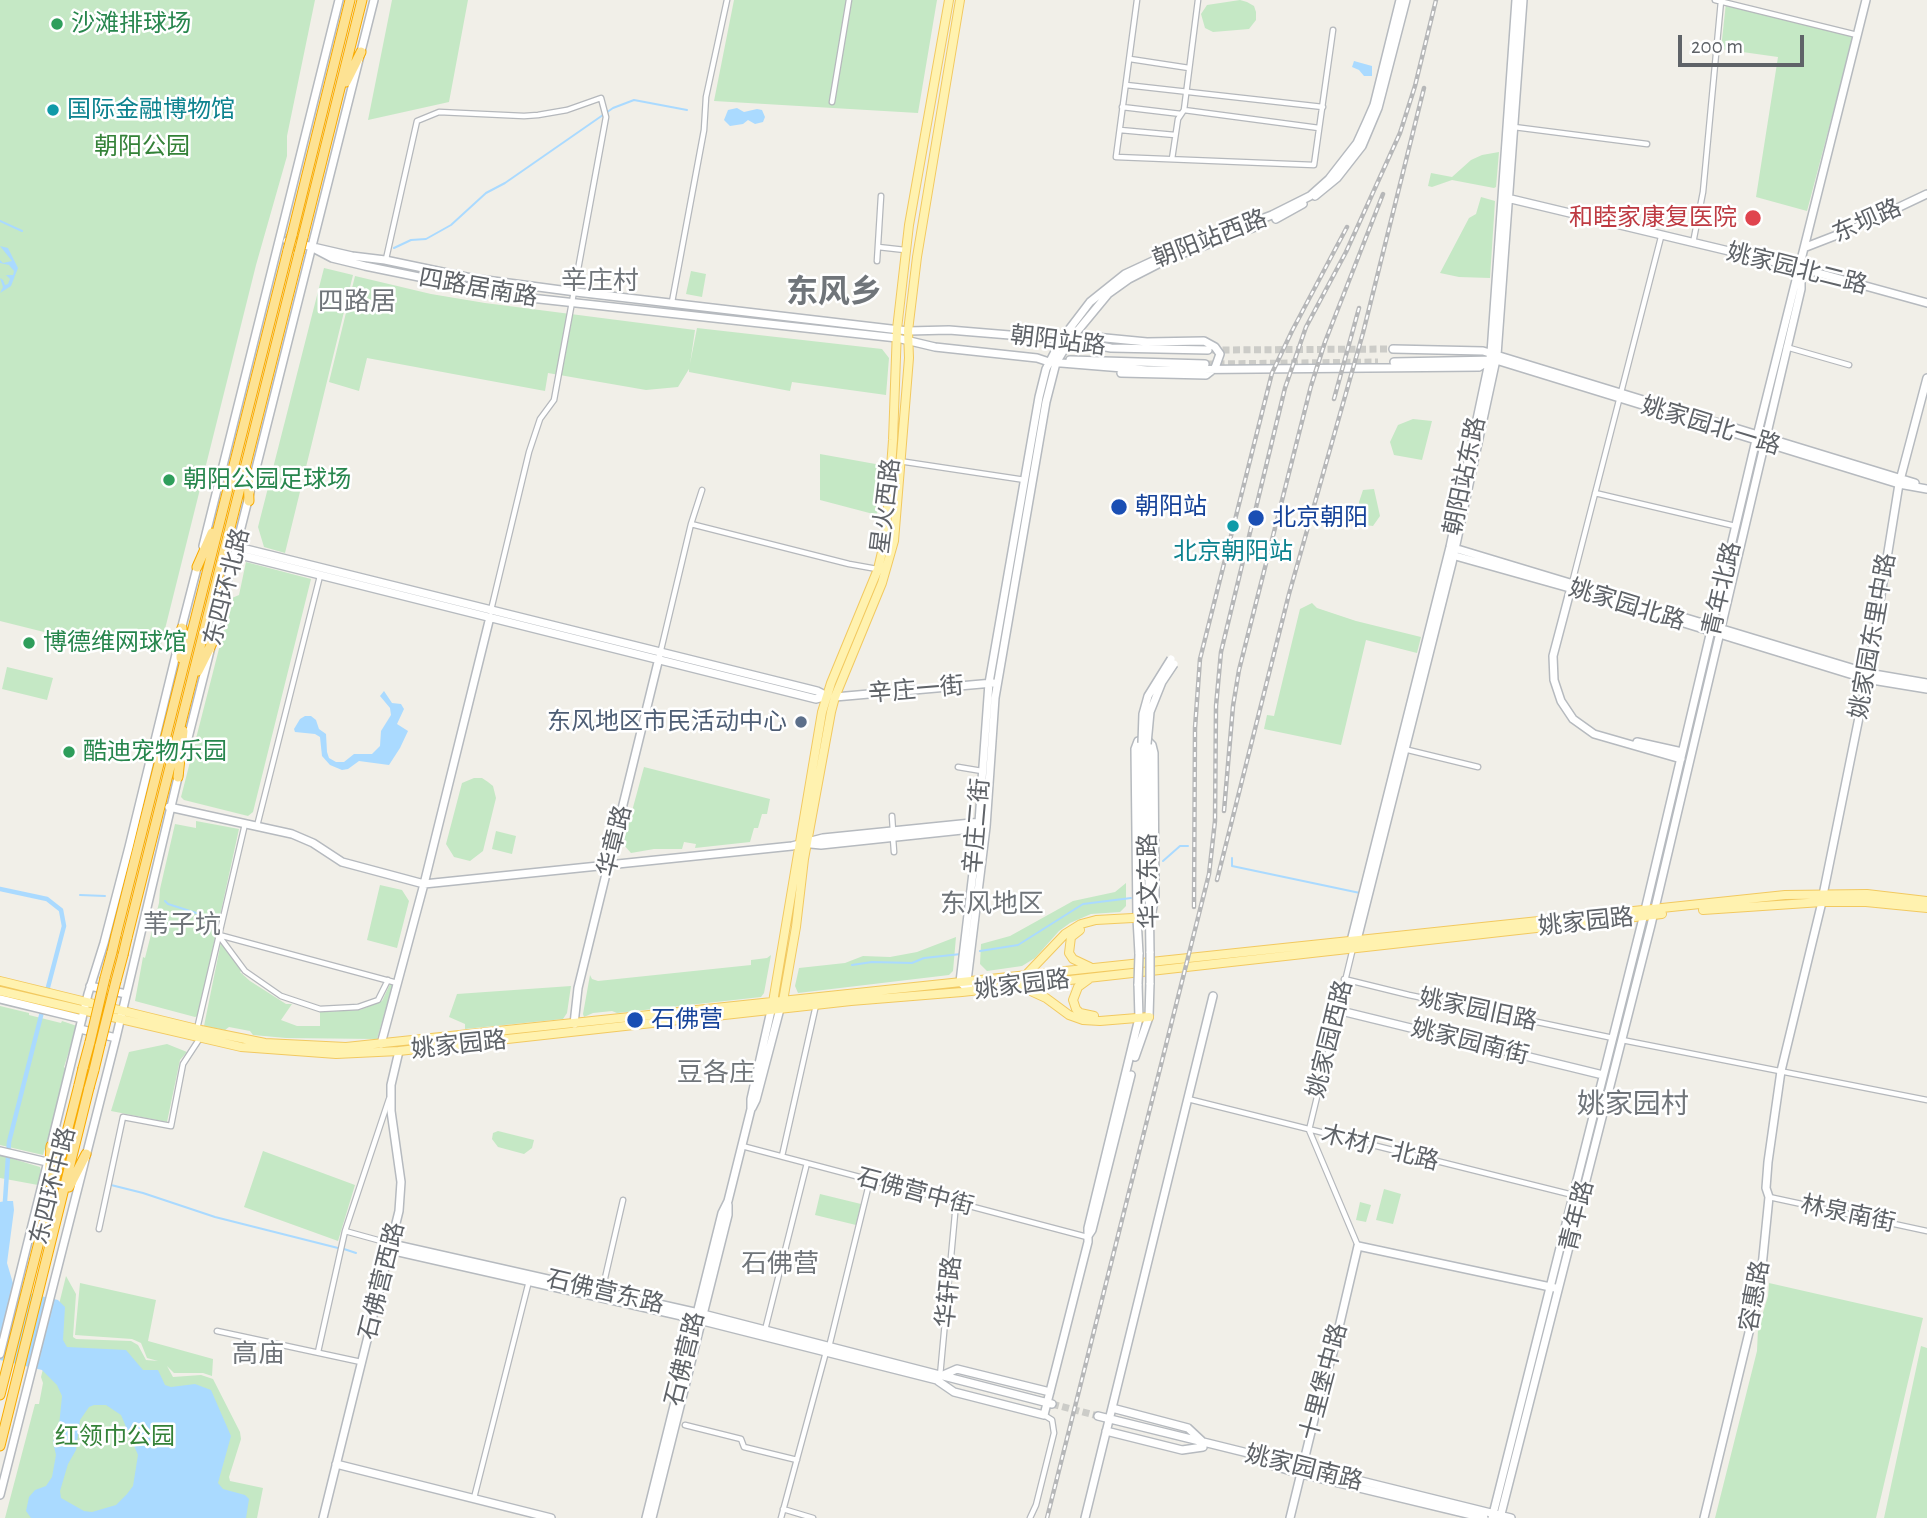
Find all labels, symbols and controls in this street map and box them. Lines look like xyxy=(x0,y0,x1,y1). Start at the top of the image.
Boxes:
place label: 沙滩排球场 xyxy=(71,10,191,38)
marker: 沙滩排球场 xyxy=(49,16,65,32)
scale bar xyxy=(1682,21,1808,65)
text: 200 m xyxy=(1691,36,1743,57)
place label: 国际金融博物馆 xyxy=(67,96,235,124)
marker: 国际金融博物馆 xyxy=(45,102,61,118)
park label: 朝阳公园 xyxy=(94,133,190,161)
street label: 东坝路 xyxy=(1828,193,1906,249)
street label: 朝阳站西路 xyxy=(1149,204,1271,274)
place label: 和睦家康复医院 xyxy=(1569,204,1737,232)
marker: 和睦家康复医院 xyxy=(1743,208,1763,228)
street label: 姚家园北二路 xyxy=(1724,238,1870,300)
street label: 四路居南路 xyxy=(416,263,540,313)
district label: 辛庄村 xyxy=(561,265,639,297)
district label: 东风乡 xyxy=(786,273,882,311)
district label: 四路居 xyxy=(318,286,396,318)
street label: 朝阳站路 xyxy=(1009,321,1107,361)
street label: 姚家园北一路 xyxy=(1638,391,1784,461)
street label: 朝阳站东路 xyxy=(1438,414,1492,538)
street label: 星火西路 xyxy=(866,457,906,555)
place label: 朝阳公园足球场 xyxy=(183,466,351,494)
marker: 朝阳公园足球场 xyxy=(161,472,177,488)
place label: 朝阳站 xyxy=(1135,493,1207,521)
marker: 朝阳站 xyxy=(1109,497,1129,517)
place label: 北京朝阳 xyxy=(1272,504,1368,532)
marker: 北京朝阳 xyxy=(1246,508,1266,528)
marker: 北京朝阳站 xyxy=(1225,518,1241,534)
street label: 东四环北路 xyxy=(199,525,255,649)
place label: 北京朝阳站 xyxy=(1173,538,1293,566)
street label: 青年北路 xyxy=(1697,539,1747,639)
street label: 姚家园东里中路 xyxy=(1844,551,1902,721)
street label: 姚家园北路 xyxy=(1565,574,1689,636)
place label: 博德维网球馆 xyxy=(43,629,187,657)
marker: 博德维网球馆 xyxy=(21,635,37,651)
street label: 辛庄一街 xyxy=(867,671,965,709)
place label: 东风地区市民活动中心 xyxy=(547,708,787,736)
marker: 东风地区市民活动中心 xyxy=(793,714,809,730)
place label: 酷迪宠物乐园 xyxy=(83,738,227,766)
marker: 酷迪宠物乐园 xyxy=(61,744,77,760)
street label: 辛庄二街 xyxy=(958,777,996,875)
street label: 华章路 xyxy=(592,803,638,879)
street label: 华文东路 xyxy=(1134,833,1164,929)
district label: 东风地区 xyxy=(940,888,1044,920)
street label: 姚家园路 xyxy=(1537,903,1635,941)
district label: 苇子坑 xyxy=(143,909,221,941)
street label: 姚家园路 xyxy=(973,965,1071,1005)
street label: 姚家园西路 xyxy=(1302,977,1358,1101)
street label: 姚家园旧路 xyxy=(1416,983,1540,1037)
place label: 石佛营 xyxy=(651,1006,723,1034)
marker: 石佛营 xyxy=(625,1010,645,1030)
street label: 姚家园南街 xyxy=(1408,1014,1532,1070)
street label: 姚家园路 xyxy=(410,1026,508,1064)
district label: 豆各庄 xyxy=(677,1057,755,1089)
district label: 姚家园村 xyxy=(1577,1088,1689,1122)
street label: 木材厂北路 xyxy=(1318,1120,1442,1176)
street label: 东四环中路 xyxy=(25,1124,81,1248)
street label: 石佛营中街 xyxy=(853,1163,977,1221)
street label: 青年路 xyxy=(1554,1178,1600,1254)
street label: 林泉南街 xyxy=(1798,1190,1898,1238)
street label: 石佛营西路 xyxy=(354,1219,410,1343)
district label: 石佛营 xyxy=(741,1248,819,1280)
street label: 华轩路 xyxy=(931,1255,967,1329)
street label: 容惠路 xyxy=(1735,1258,1775,1334)
street label: 石佛营东路 xyxy=(543,1264,667,1320)
street label: 石佛营路 xyxy=(659,1309,711,1409)
street label: 十里堡中路 xyxy=(1295,1320,1353,1444)
district label: 高庙 xyxy=(232,1338,284,1370)
park label: 红领巾公园 xyxy=(55,1423,175,1451)
street label: 姚家园南路 xyxy=(1242,1440,1366,1496)

